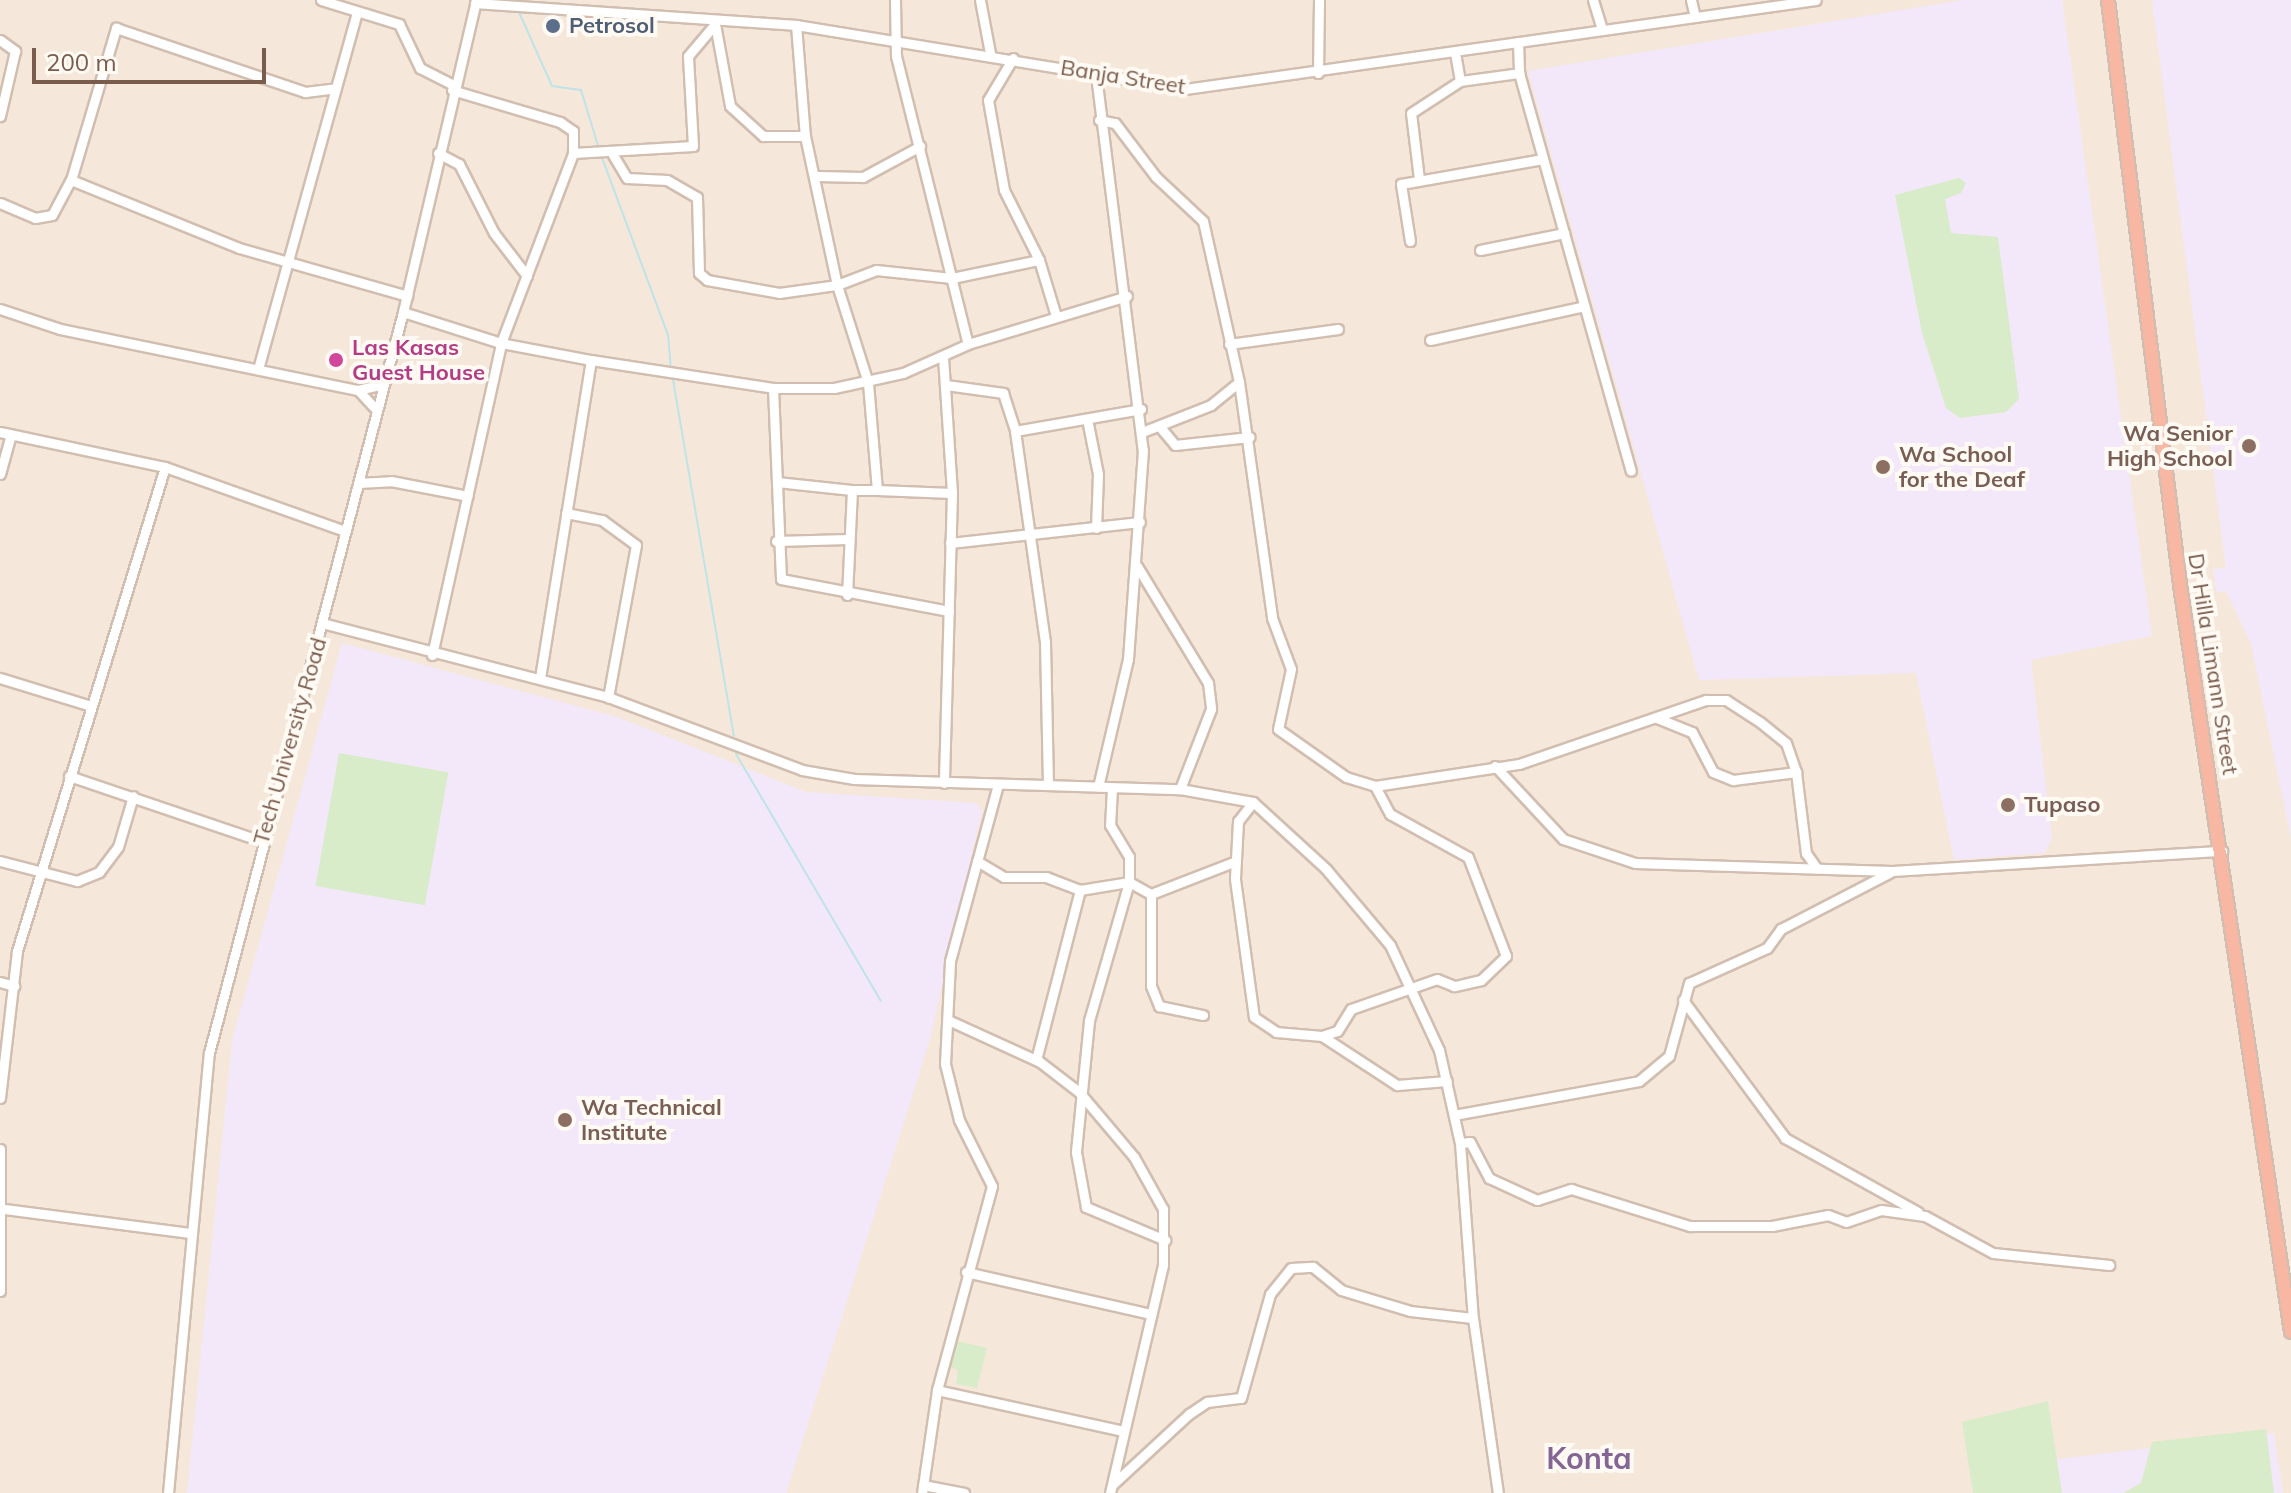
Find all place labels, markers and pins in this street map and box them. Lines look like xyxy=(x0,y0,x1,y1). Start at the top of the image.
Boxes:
place label: Petrosol xyxy=(569,13,655,39)
marker: Petrosol xyxy=(544,17,562,35)
place label: Las Kasas Guest House xyxy=(352,334,485,386)
marker: Las Kasas Guest House xyxy=(327,351,345,369)
place label: Wa Senior High School xyxy=(2107,420,2233,472)
marker: Wa Senior High School xyxy=(2240,437,2258,455)
place label: Wa School for the Deaf xyxy=(1899,441,2025,492)
marker: Wa School for the Deaf xyxy=(1874,458,1892,476)
place label: Tupaso xyxy=(2024,792,2100,818)
marker: Tupaso xyxy=(1999,796,2017,814)
place label: Wa Technical Institute xyxy=(581,1094,722,1146)
marker: Wa Technical Institute xyxy=(556,1111,574,1129)

